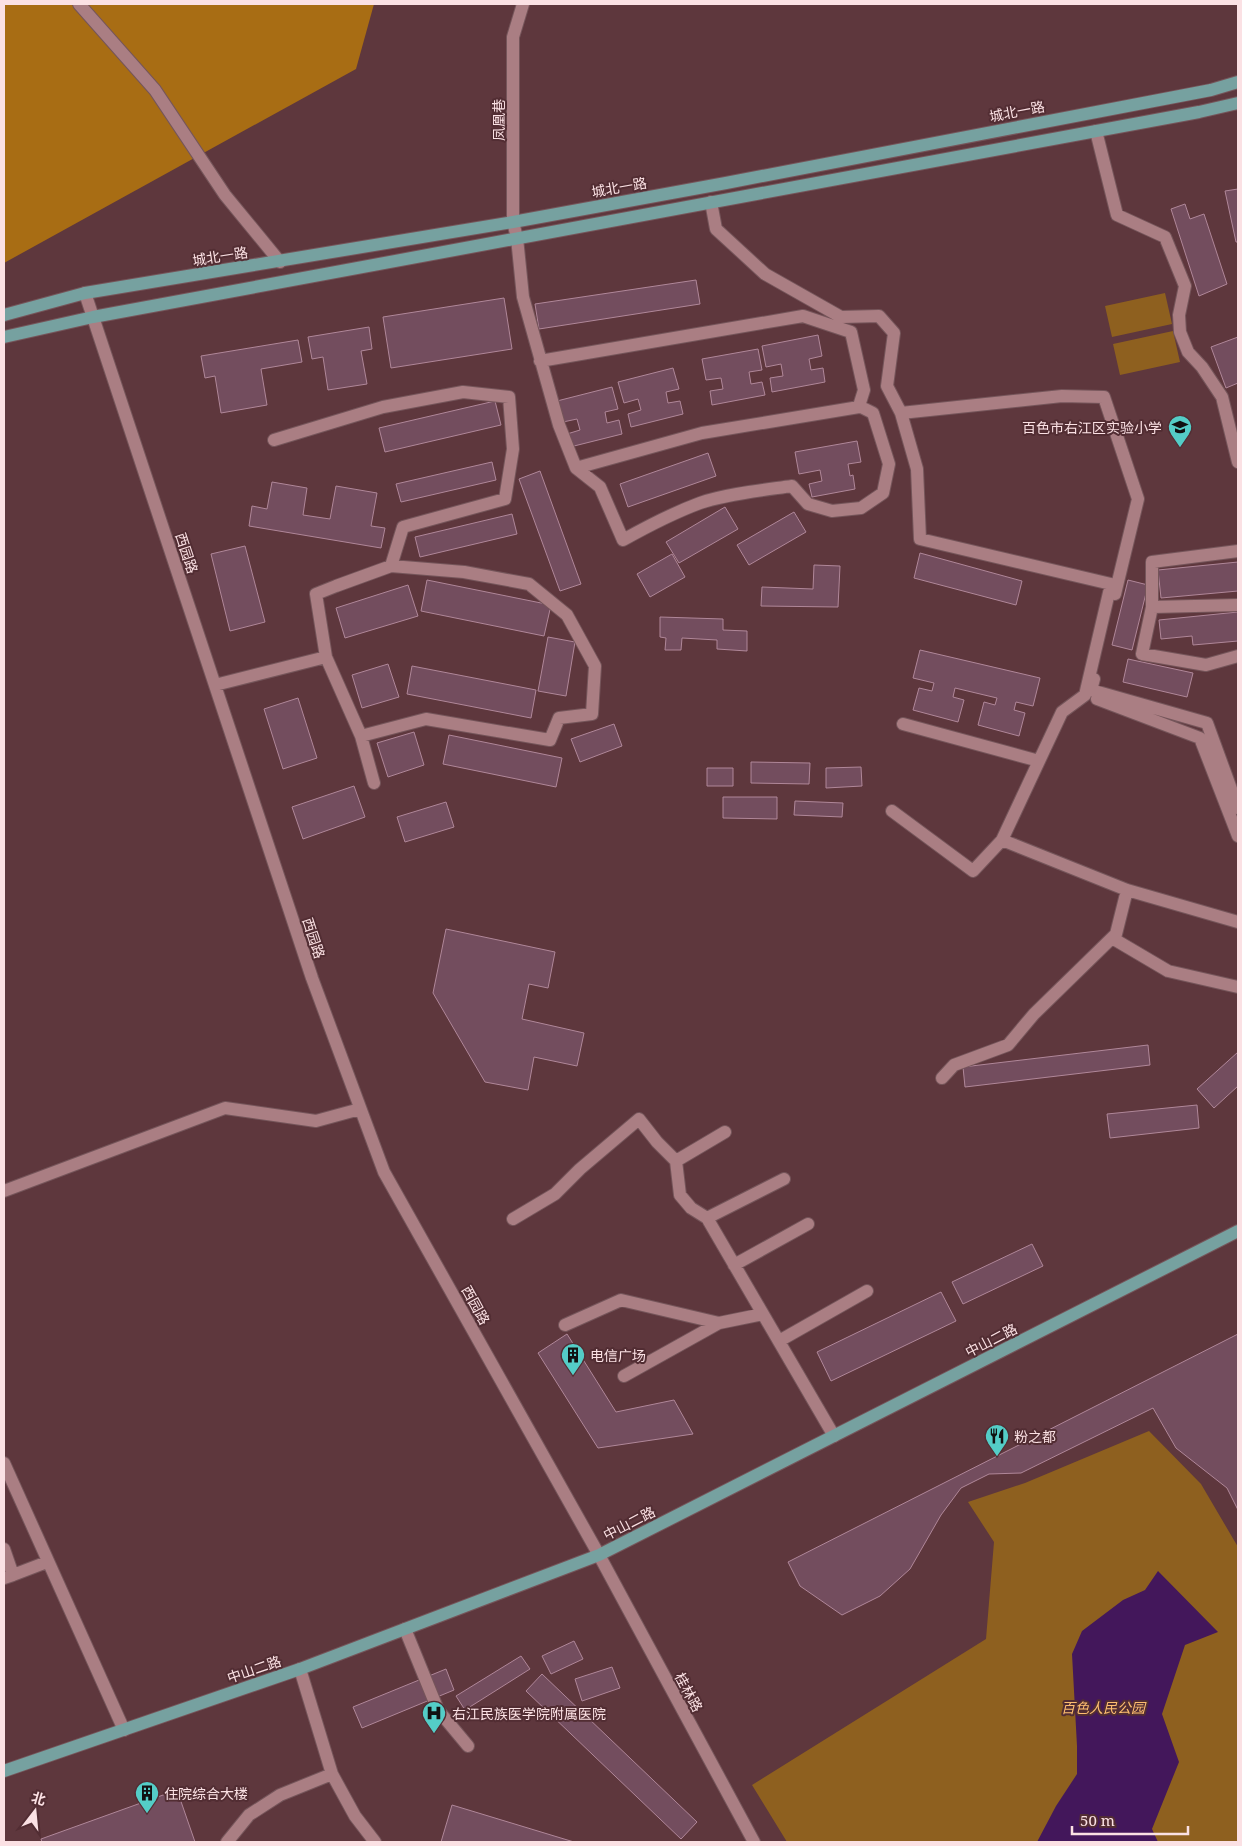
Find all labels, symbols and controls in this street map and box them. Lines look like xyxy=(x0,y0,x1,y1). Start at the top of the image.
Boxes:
street label: 城北一路 xyxy=(988,96,1046,126)
street label: 凤凰巷 xyxy=(489,99,508,141)
street label: 城北一路 xyxy=(590,173,648,201)
street label: 城北一路 xyxy=(191,242,249,270)
school or university icon: 百色市右江区实验小学 xyxy=(1167,414,1193,448)
place label: 百色市右江区实验小学 xyxy=(1022,418,1162,437)
street label: 西园路 xyxy=(171,530,203,576)
street label: 西园路 xyxy=(298,915,330,961)
street label: 西园路 xyxy=(458,1282,494,1328)
street label: 中山二路 xyxy=(962,1319,1020,1361)
building icon: 电信广场 xyxy=(560,1342,586,1376)
place label: 电信广场 xyxy=(590,1346,646,1365)
restaurant icon: 粉之都 xyxy=(984,1423,1010,1457)
place label: 粉之都 xyxy=(1014,1427,1056,1446)
street label: 中山二路 xyxy=(600,1502,658,1544)
street label: 中山二路 xyxy=(224,1651,284,1687)
street label: 桂林路 xyxy=(671,1669,707,1715)
park label: 百色人民公园 xyxy=(1061,1698,1147,1717)
hospital icon: 右江民族医学院附属医院 xyxy=(421,1700,447,1734)
place label: 右江民族医学院附属医院 xyxy=(452,1704,606,1723)
building icon: 住院综合大楼 xyxy=(134,1780,160,1814)
place label: 住院综合大楼 xyxy=(164,1784,248,1803)
north arrow xyxy=(10,1786,60,1836)
text: 北 xyxy=(29,1787,48,1809)
scale bar xyxy=(1072,1804,1188,1836)
text: 50 m xyxy=(1080,1810,1115,1830)

